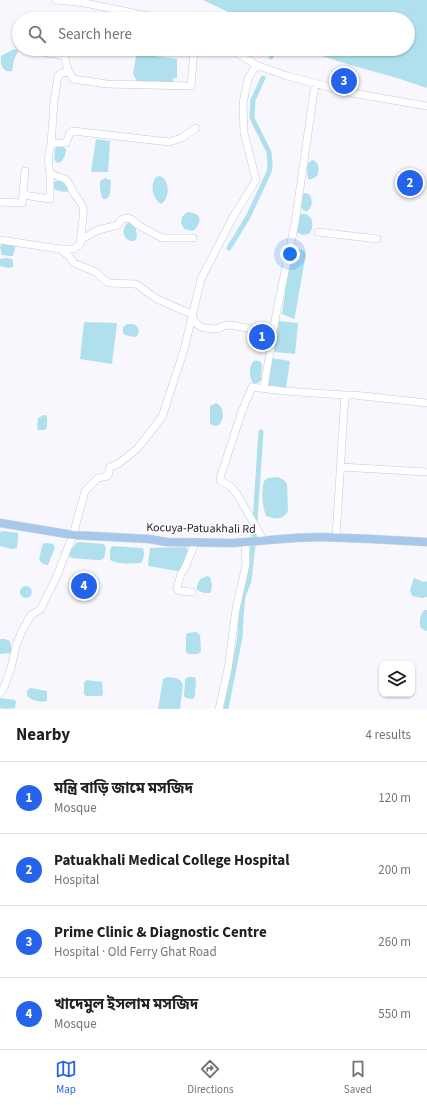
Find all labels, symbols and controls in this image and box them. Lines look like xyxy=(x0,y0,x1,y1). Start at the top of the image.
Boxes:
search box xyxy=(12,12,415,56)
icon: search xyxy=(26,23,48,45)
text: Search here xyxy=(58,24,132,45)
pin: 3 xyxy=(331,66,357,96)
pin: 2 xyxy=(397,168,423,198)
your location xyxy=(280,244,300,264)
pin: 1 xyxy=(249,322,275,352)
street label: Kocuya-Patuakhali Rd xyxy=(146,519,256,538)
pin: 4 xyxy=(71,571,97,601)
map controls xyxy=(379,661,415,697)
button: layers xyxy=(379,661,415,697)
text: Nearby xyxy=(16,723,70,747)
text: 4 results xyxy=(366,726,411,744)
text: মন্ত্রি বাড়ি জামে মসজিদ xyxy=(54,778,193,799)
text: 1 xyxy=(26,789,32,807)
text: 120 m xyxy=(378,789,411,807)
text: Mosque xyxy=(54,799,97,817)
text: Patuakhali Medical College Hospital xyxy=(54,850,290,871)
text: 2 xyxy=(26,861,32,879)
text: 200 m xyxy=(378,861,411,879)
text: Hospital xyxy=(54,871,99,889)
text: Prime Clinic & Diagnostic Centre xyxy=(54,922,267,943)
text: 3 xyxy=(26,933,32,951)
text: 260 m xyxy=(378,933,411,951)
text: Hospital · Old Ferry Ghat Road xyxy=(54,943,217,961)
text: খাদেমুল ইসলাম মসজিদ xyxy=(54,994,198,1015)
text: 4 xyxy=(26,1005,32,1023)
text: 550 m xyxy=(378,1005,411,1023)
text: Mosque xyxy=(54,1015,97,1033)
tab: Map xyxy=(55,1058,77,1097)
tab: Directions xyxy=(187,1058,234,1097)
tab: Saved xyxy=(344,1058,372,1097)

